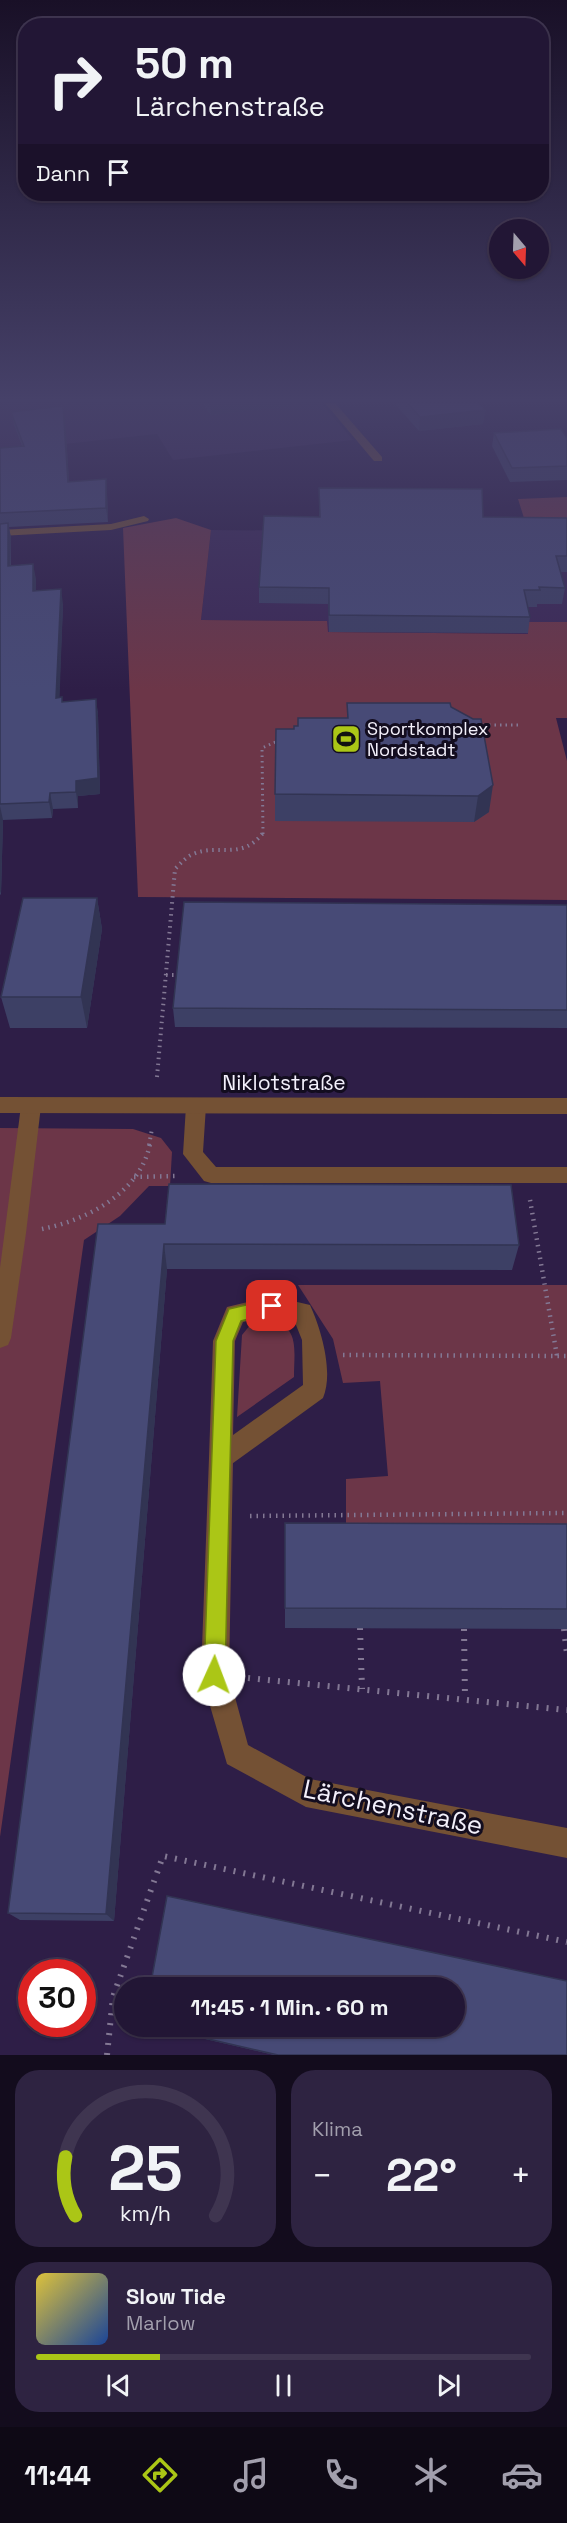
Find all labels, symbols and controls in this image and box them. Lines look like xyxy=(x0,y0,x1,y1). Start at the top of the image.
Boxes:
text: 50 m xyxy=(135,37,234,90)
icon: right xyxy=(36,42,114,120)
text: Lärchenstraße xyxy=(135,89,325,124)
icon: arrive xyxy=(102,156,135,189)
text: Dann xyxy=(36,159,90,187)
north arrow xyxy=(489,219,549,279)
map controls xyxy=(489,219,549,279)
place label: Sportkomplex Nordstadt xyxy=(367,717,488,761)
sports icon: Sportkomplex Nordstadt xyxy=(330,723,362,755)
street label: Niklotstraße xyxy=(222,1069,346,1096)
pin xyxy=(246,1280,297,1331)
icon: arrive xyxy=(255,1289,288,1322)
position arrow xyxy=(182,1643,246,1707)
street label: Lärchenstraße xyxy=(300,1771,486,1843)
speed limit sign: 30 xyxy=(18,1959,96,2037)
text: 11:45 · 1 Min. · 60 m xyxy=(190,1993,389,2021)
text: Klima xyxy=(312,2116,363,2142)
text: 25 xyxy=(108,2129,183,2208)
text: 22° xyxy=(386,2147,457,2204)
text: − xyxy=(312,2155,332,2197)
text: + xyxy=(511,2155,531,2197)
text: km/h xyxy=(120,2200,171,2227)
text: Slow Tide xyxy=(126,2282,226,2310)
text: Marlow xyxy=(126,2310,195,2336)
icon: previous xyxy=(102,2369,135,2402)
icon: pause xyxy=(267,2369,300,2402)
icon: next xyxy=(432,2369,465,2402)
icon: directions xyxy=(139,2454,181,2496)
icon: music xyxy=(230,2454,272,2496)
icon: phone xyxy=(320,2454,362,2496)
icon: climate xyxy=(410,2454,452,2496)
icon: car xyxy=(501,2454,543,2496)
text: 11:44 xyxy=(24,2458,91,2493)

